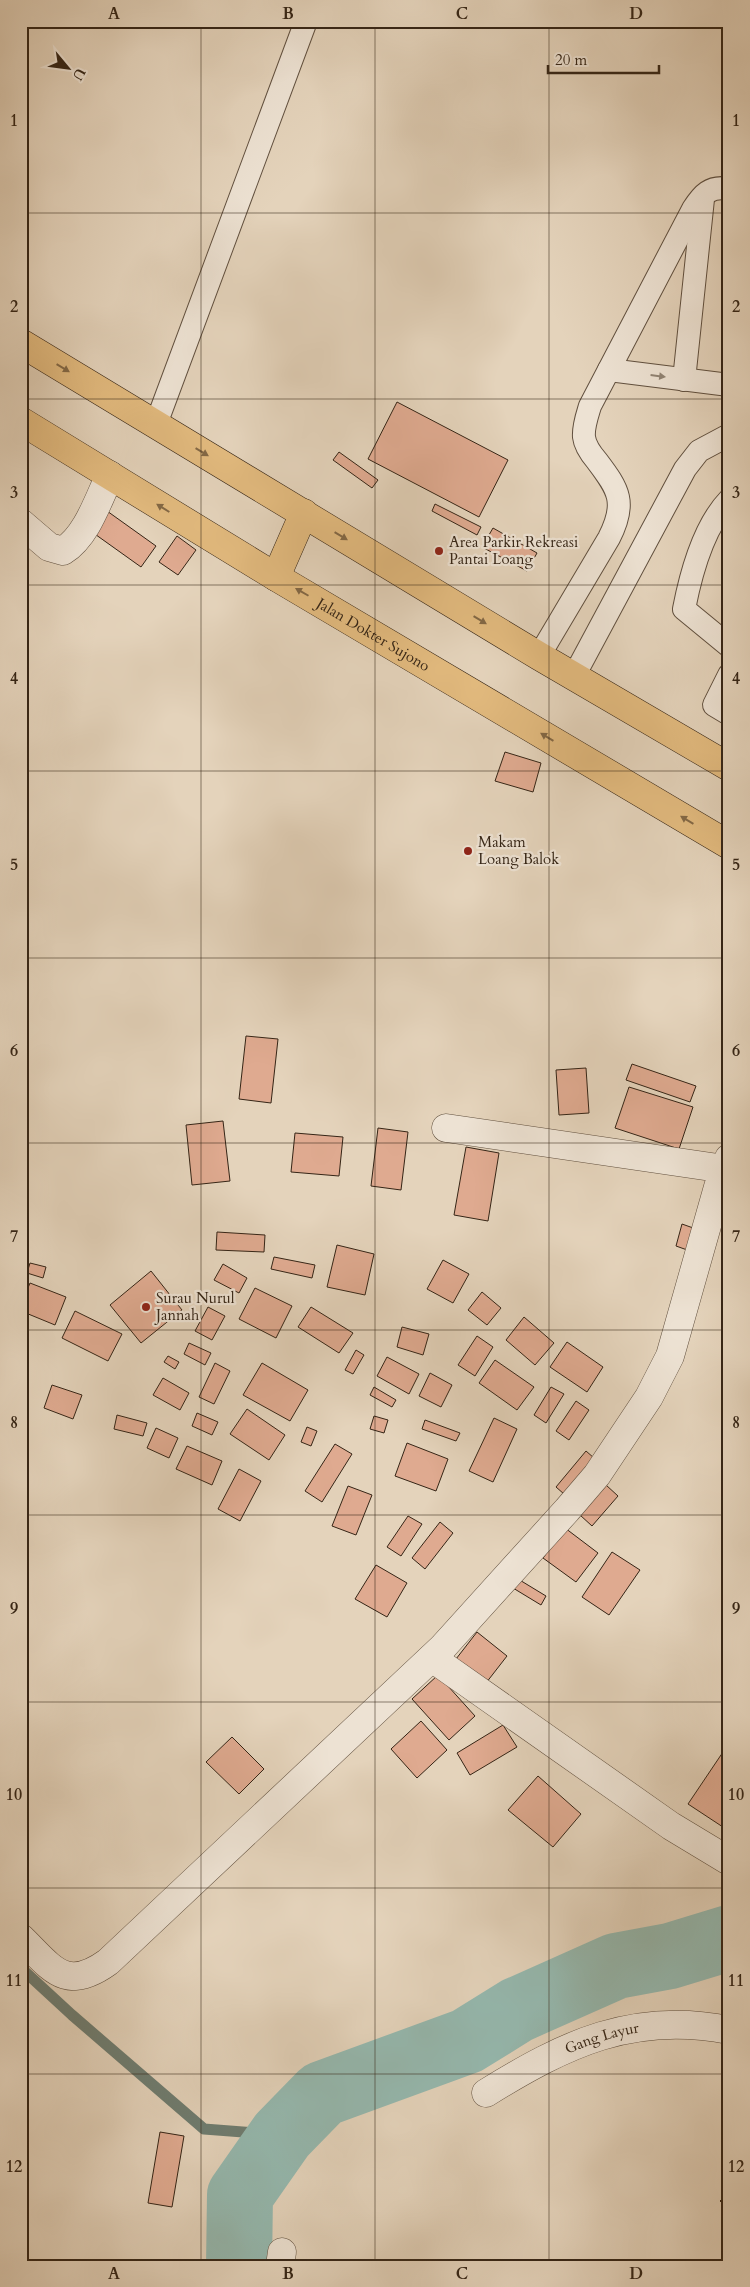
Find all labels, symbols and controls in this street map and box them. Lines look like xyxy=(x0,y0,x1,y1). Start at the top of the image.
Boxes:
text: A xyxy=(108,3,120,25)
text: B xyxy=(282,3,294,25)
text: C xyxy=(456,3,468,25)
text: D xyxy=(629,3,643,25)
north arrow xyxy=(42,42,92,92)
scale bar xyxy=(548,42,659,74)
text: 20 m xyxy=(555,50,587,70)
text: U xyxy=(68,64,90,84)
text: 1 xyxy=(10,110,18,132)
text: 1 xyxy=(732,110,740,132)
text: 2 xyxy=(10,296,18,318)
text: 2 xyxy=(732,296,740,318)
one-way arrow xyxy=(57,363,70,372)
one-way arrow xyxy=(650,372,666,380)
one-way arrow xyxy=(196,447,209,456)
text: 3 xyxy=(10,482,18,504)
text: 3 xyxy=(732,482,740,504)
one-way arrow xyxy=(157,503,170,512)
one-way arrow xyxy=(335,531,348,540)
place label: Area Parkir Rekreasi Pantai Loang xyxy=(449,532,578,569)
marker: Area Parkir Rekreasi Pantai Loang xyxy=(433,545,445,557)
one-way arrow xyxy=(296,587,309,596)
street label: Jalan Dokter Sujono xyxy=(311,592,434,676)
one-way arrow xyxy=(474,616,487,625)
text: 4 xyxy=(10,668,18,690)
text: 4 xyxy=(732,668,740,690)
one-way arrow xyxy=(541,733,554,742)
one-way arrow xyxy=(680,816,693,825)
place label: Makam Loang Balok xyxy=(478,832,559,869)
marker: Makam Loang Balok xyxy=(462,845,474,857)
text: 5 xyxy=(10,854,18,876)
text: 5 xyxy=(732,854,740,876)
text: 6 xyxy=(10,1040,18,1062)
text: 6 xyxy=(732,1040,740,1062)
text: 7 xyxy=(10,1226,18,1248)
text: 7 xyxy=(732,1226,740,1248)
place label: Surau Nurul Jannah xyxy=(154,1288,235,1325)
marker: Surau Nurul Jannah xyxy=(140,1301,152,1313)
text: 8 xyxy=(10,1412,18,1434)
text: 8 xyxy=(732,1412,740,1434)
text: 9 xyxy=(10,1598,18,1620)
text: 9 xyxy=(732,1598,740,1620)
text: 10 xyxy=(6,1784,22,1806)
text: 10 xyxy=(728,1784,744,1806)
text: 11 xyxy=(6,1970,22,1992)
text: 11 xyxy=(728,1970,744,1992)
street label: Gang Layur xyxy=(562,2017,641,2059)
text: 12 xyxy=(6,2156,22,2178)
text: 12 xyxy=(728,2156,744,2178)
text: A xyxy=(108,2263,120,2285)
text: B xyxy=(282,2263,294,2285)
text: C xyxy=(456,2263,468,2285)
text: D xyxy=(629,2263,643,2285)

